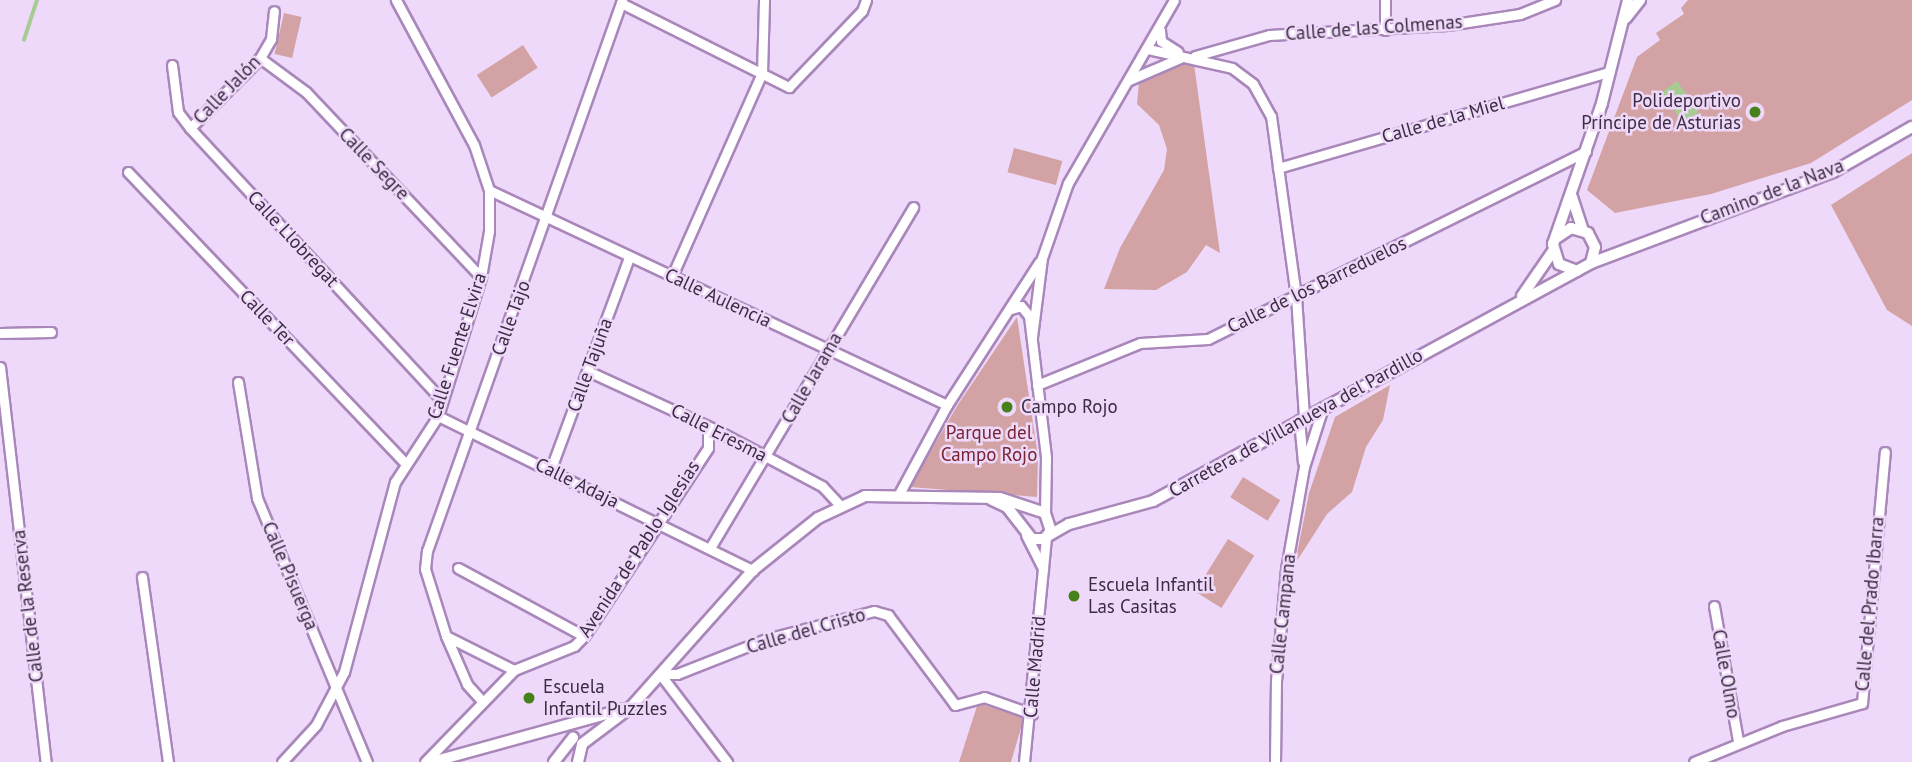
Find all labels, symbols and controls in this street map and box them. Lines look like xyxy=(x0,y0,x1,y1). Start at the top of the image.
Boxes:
street label: Calle de las Colmenas xyxy=(1285,10,1463,46)
street label: Calle Jalón xyxy=(189,51,265,129)
place label: Polideportivo Príncipe de Asturias xyxy=(1581,90,1741,134)
street label: Calle de la Miel xyxy=(1379,92,1507,148)
marker: Polideportivo Príncipe de Asturias xyxy=(1747,104,1763,120)
street label: Calle Segre xyxy=(334,123,414,205)
street label: Camino de la Nava xyxy=(1697,154,1847,230)
street label: Calle Llobregat xyxy=(243,186,343,292)
street label: Calle de los Barreduelos xyxy=(1224,232,1410,338)
street label: Calle Aulencia xyxy=(661,263,775,333)
street label: Calle Fuente Elvira xyxy=(423,270,491,422)
street label: Calle Tajo xyxy=(487,277,535,359)
street label: Calle Ter xyxy=(234,285,300,351)
street label: Calle Tajuña xyxy=(562,315,618,415)
street label: Calle Jarama xyxy=(777,328,847,428)
street label: Carretera de Villanueva del Pardillo xyxy=(1165,343,1427,503)
place label: Campo Rojo xyxy=(1021,396,1118,418)
street label: Calle Eresma xyxy=(667,399,771,467)
marker: Campo Rojo xyxy=(999,399,1015,415)
park label: Parque del Campo Rojo xyxy=(941,422,1037,466)
street label: Calle Adaja xyxy=(531,453,623,513)
street label: Avenida de Pablo Iglesias xyxy=(573,456,705,642)
street label: Calle del Prado Ibarra xyxy=(1851,516,1889,692)
street label: Calle Pisuerga xyxy=(257,518,323,634)
street label: Calle de la Reserva xyxy=(7,528,49,684)
street label: Calle Campana xyxy=(1265,553,1301,675)
place label: Escuela Infantil Las Casitas xyxy=(1088,574,1214,618)
marker: Escuela Infantil Las Casitas xyxy=(1066,588,1082,604)
street label: Calle del Cristo xyxy=(744,603,868,659)
street label: Calle Madrid xyxy=(1019,615,1051,719)
street label: Calle Olmo xyxy=(1707,628,1745,720)
place label: Escuela Infantil Puzzles xyxy=(543,676,667,720)
marker: Escuela Infantil Puzzles xyxy=(521,690,537,706)

